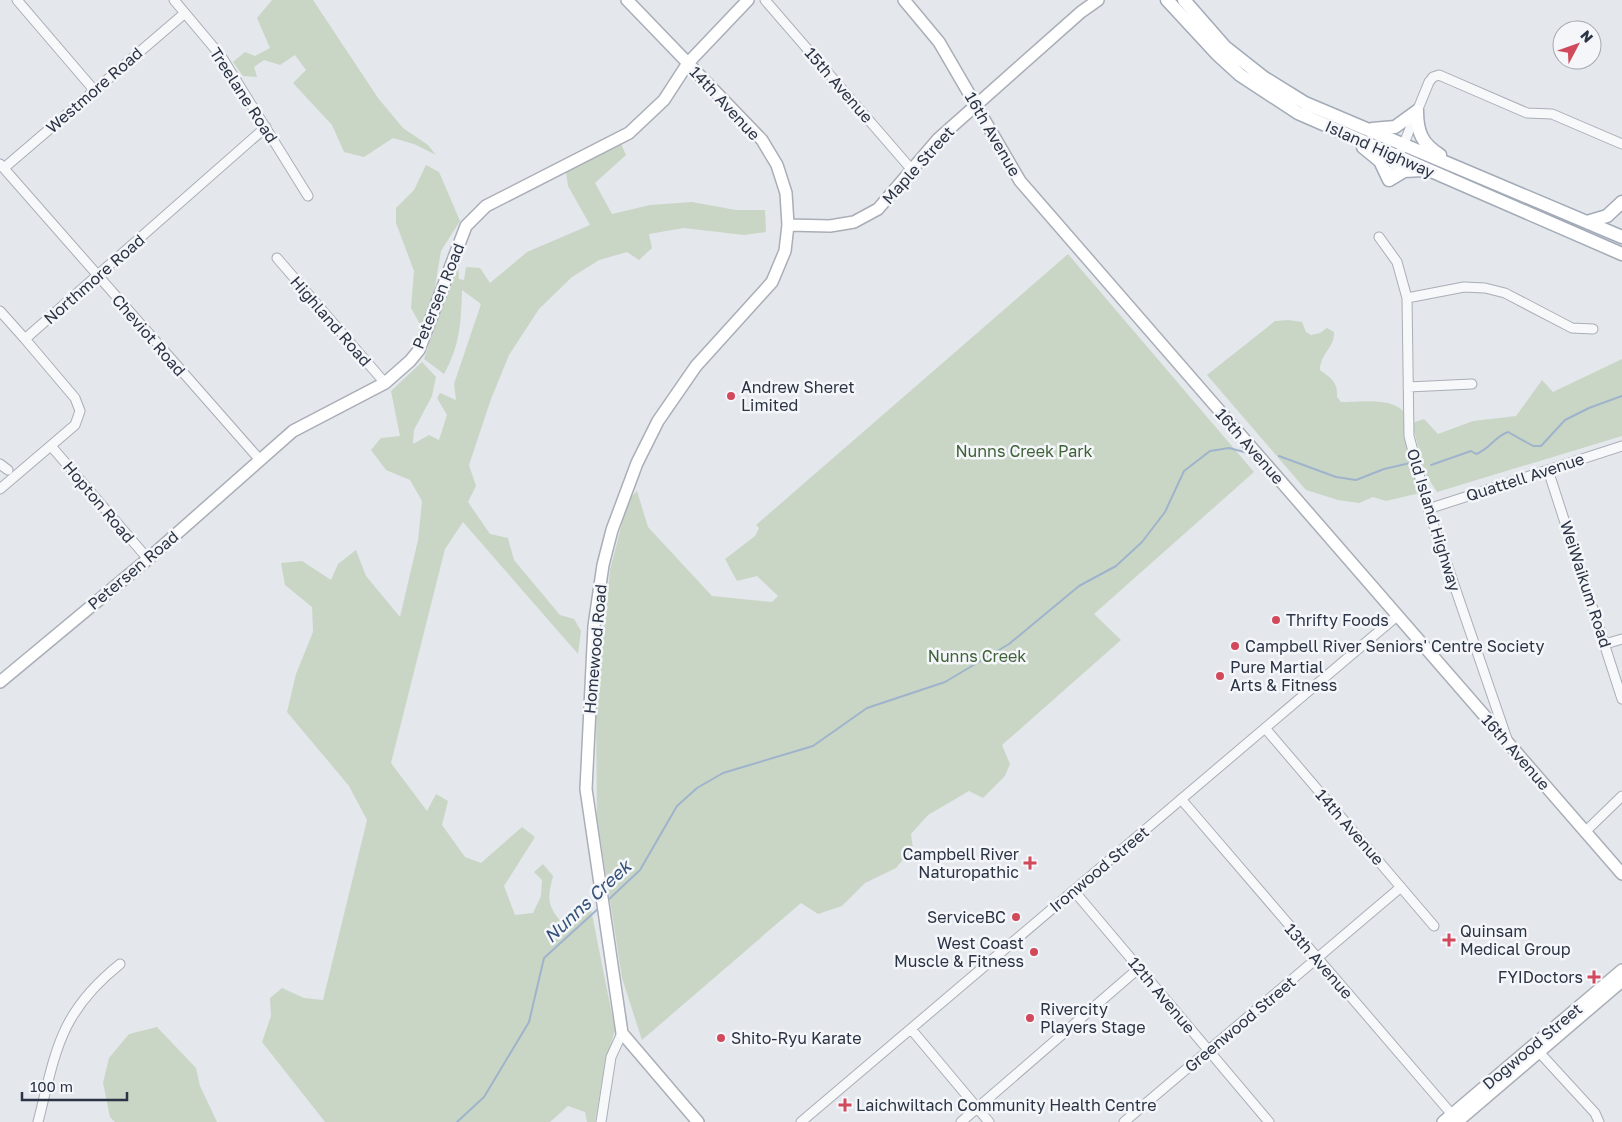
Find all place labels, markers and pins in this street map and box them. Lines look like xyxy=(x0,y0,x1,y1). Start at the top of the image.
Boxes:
place label: Andrew Sheret Limited xyxy=(741,377,855,415)
marker: Andrew Sheret Limited xyxy=(725,390,737,402)
place label: Thrifty Foods xyxy=(1286,610,1389,630)
marker: Thrifty Foods xyxy=(1270,614,1282,626)
place label: Campbell River Seniors' Centre Society xyxy=(1245,636,1545,656)
marker: Campbell River Seniors' Centre Society xyxy=(1229,640,1241,652)
place label: Pure Martial Arts & Fitness xyxy=(1230,657,1337,695)
marker: Pure Martial Arts & Fitness xyxy=(1214,670,1226,682)
place label: Campbell River Naturopathic xyxy=(902,844,1019,882)
marker: Campbell River Naturopathic xyxy=(1023,856,1037,870)
place label: ServiceBC xyxy=(927,907,1006,927)
marker: ServiceBC xyxy=(1010,911,1022,923)
place label: Quinsam Medical Group xyxy=(1460,921,1571,959)
place label: West Coast Muscle & Fitness xyxy=(894,933,1024,971)
marker: Quinsam Medical Group xyxy=(1442,933,1456,947)
marker: West Coast Muscle & Fitness xyxy=(1028,946,1040,958)
place label: FYIDoctors xyxy=(1498,967,1583,987)
marker: FYIDoctors xyxy=(1587,970,1601,984)
place label: Rivercity Players Stage xyxy=(1040,999,1145,1037)
marker: Rivercity Players Stage xyxy=(1024,1012,1036,1024)
place label: Shito-Ryu Karate xyxy=(731,1028,862,1048)
marker: Shito-Ryu Karate xyxy=(715,1032,727,1044)
place label: Laichwiltach Community Health Centre xyxy=(856,1095,1156,1115)
marker: Laichwiltach Community Health Centre xyxy=(838,1098,852,1112)

